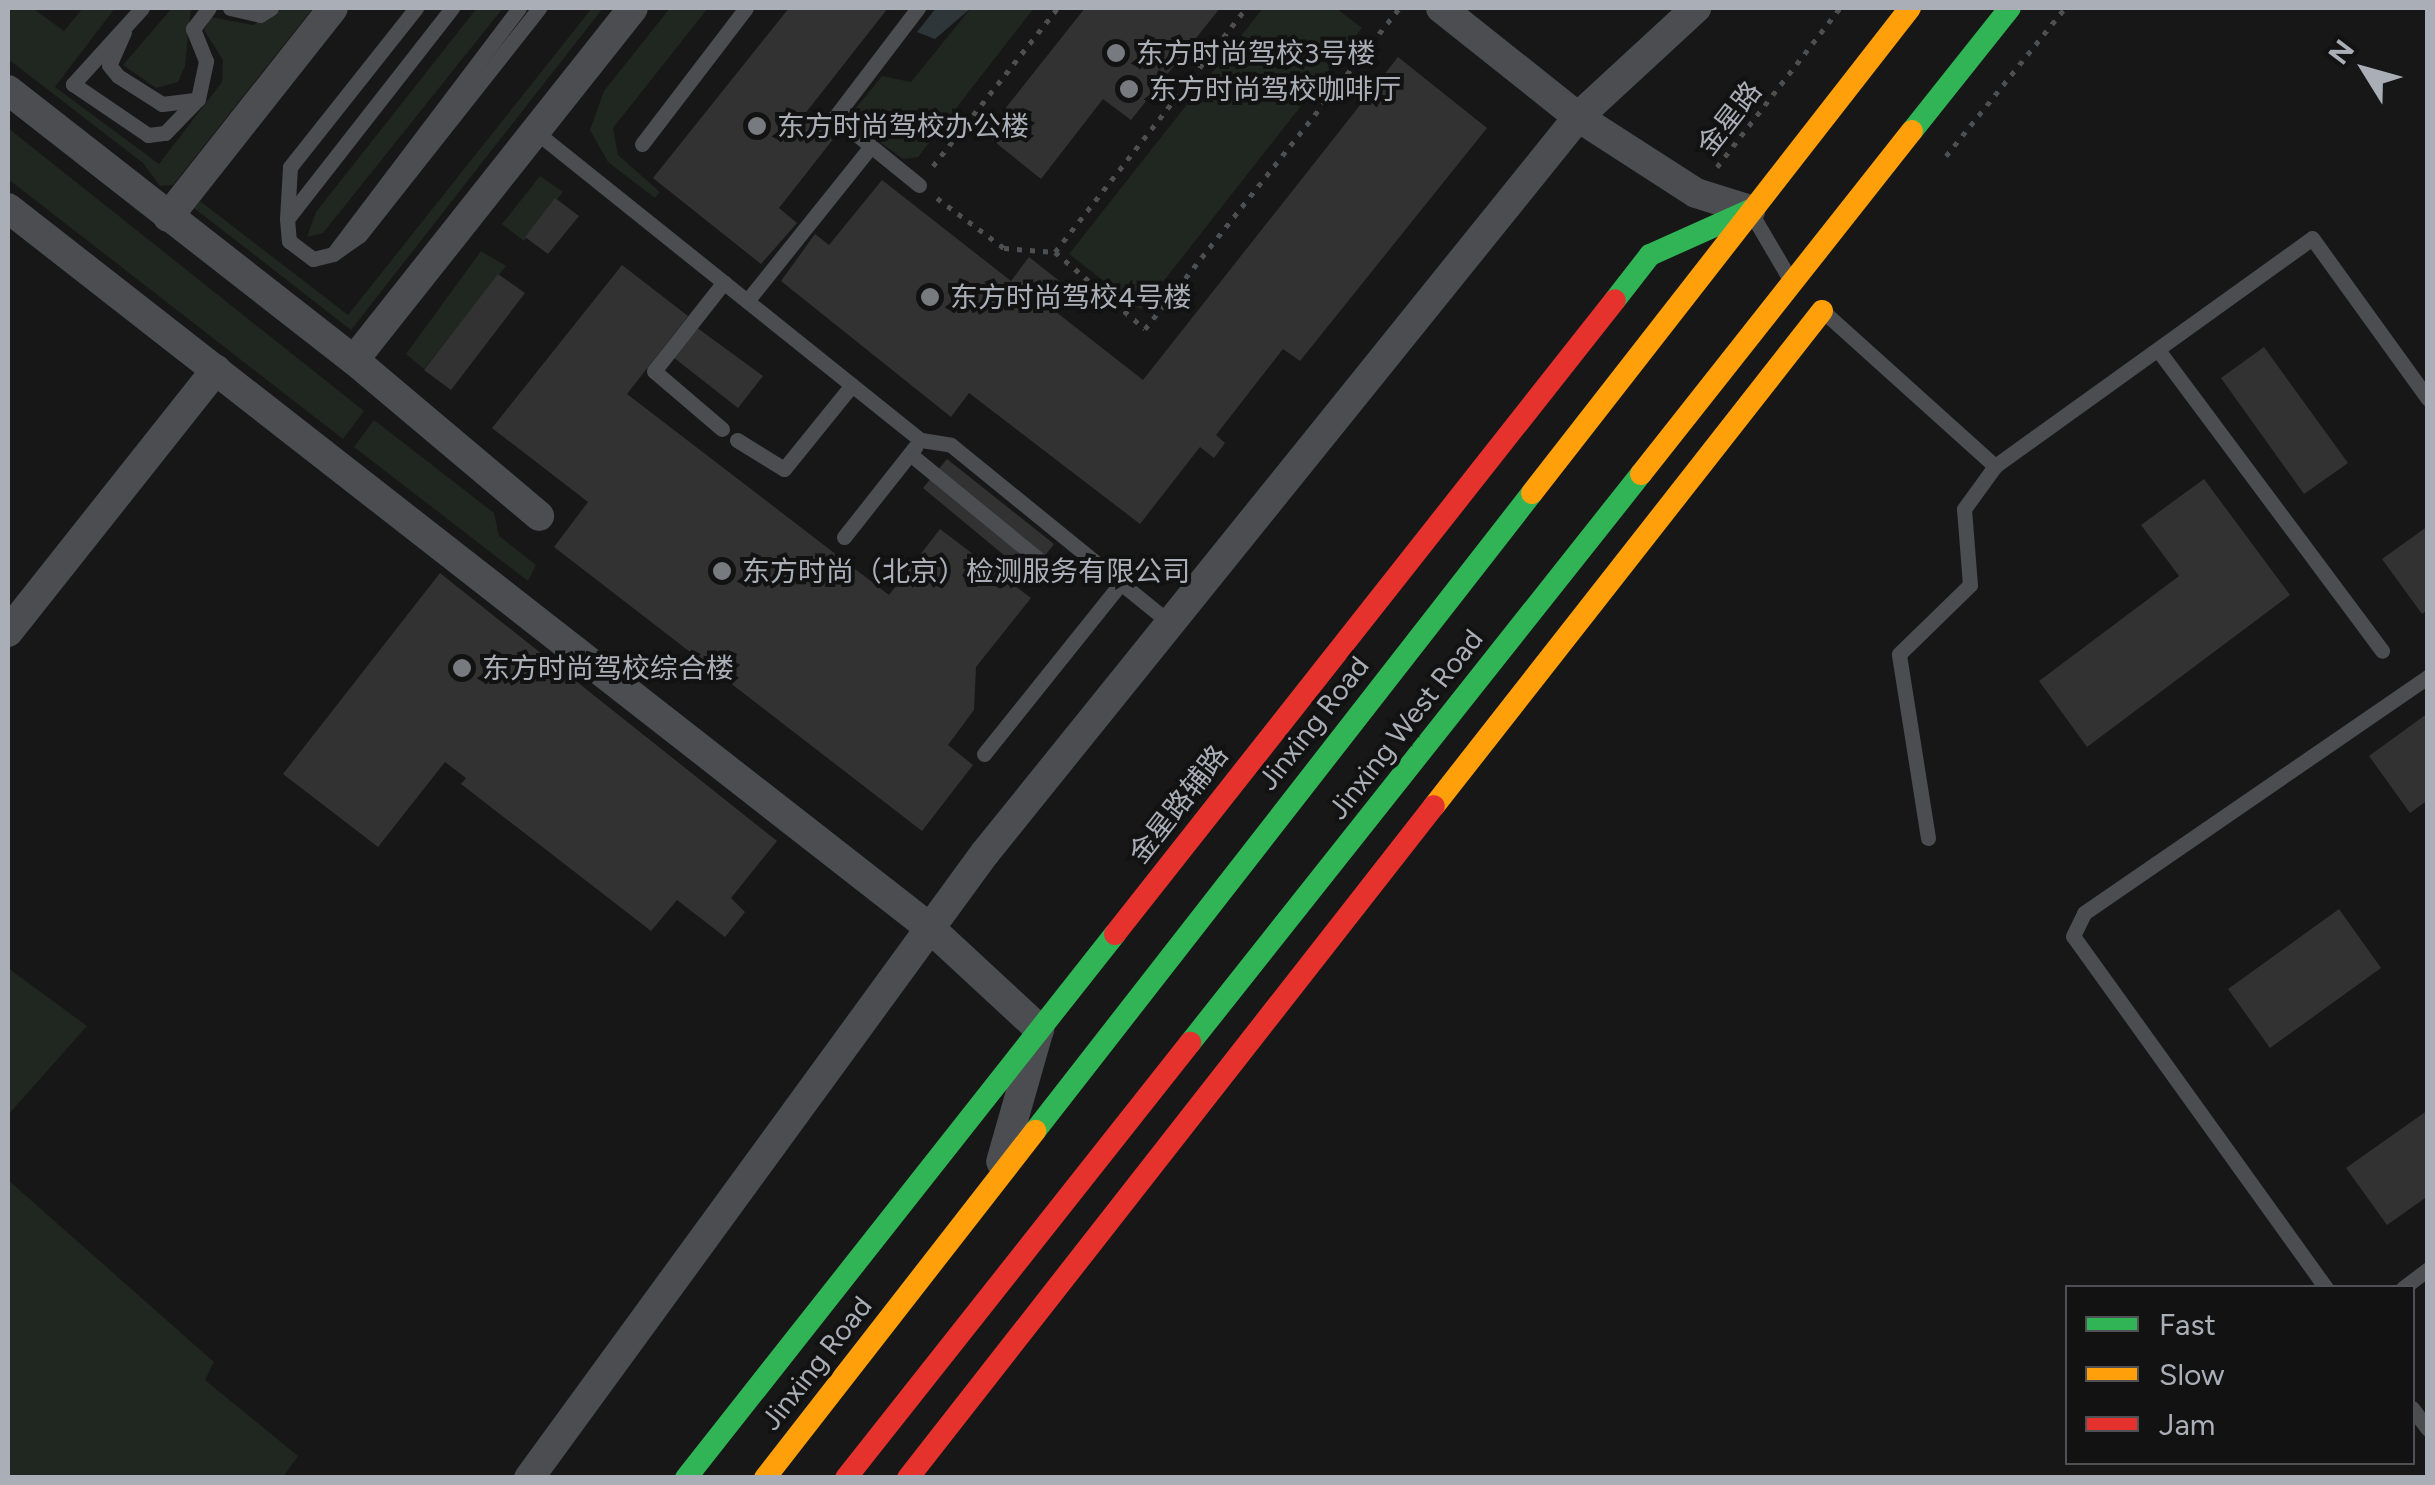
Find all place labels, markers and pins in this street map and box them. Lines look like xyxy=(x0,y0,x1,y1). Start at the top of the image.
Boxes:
place label: 东方时尚驾校3号楼 xyxy=(1136,36,1375,70)
marker: 东方时尚驾校3号楼 xyxy=(1105,42,1127,64)
place label: 东方时尚驾校咖啡厅 xyxy=(1149,72,1401,106)
marker: 东方时尚驾校咖啡厅 xyxy=(1118,78,1140,100)
place label: 东方时尚驾校办公楼 xyxy=(777,109,1029,143)
marker: 东方时尚驾校办公楼 xyxy=(746,115,768,137)
place label: 东方时尚驾校4号楼 xyxy=(950,280,1191,314)
marker: 东方时尚驾校4号楼 xyxy=(919,286,941,308)
place label: 东方时尚（北京）检测服务有限公司 xyxy=(742,554,1190,588)
marker: 东方时尚（北京）检测服务有限公司 xyxy=(711,560,733,582)
place label: 东方时尚驾校综合楼 xyxy=(482,651,734,685)
marker: 东方时尚驾校综合楼 xyxy=(451,657,473,679)

